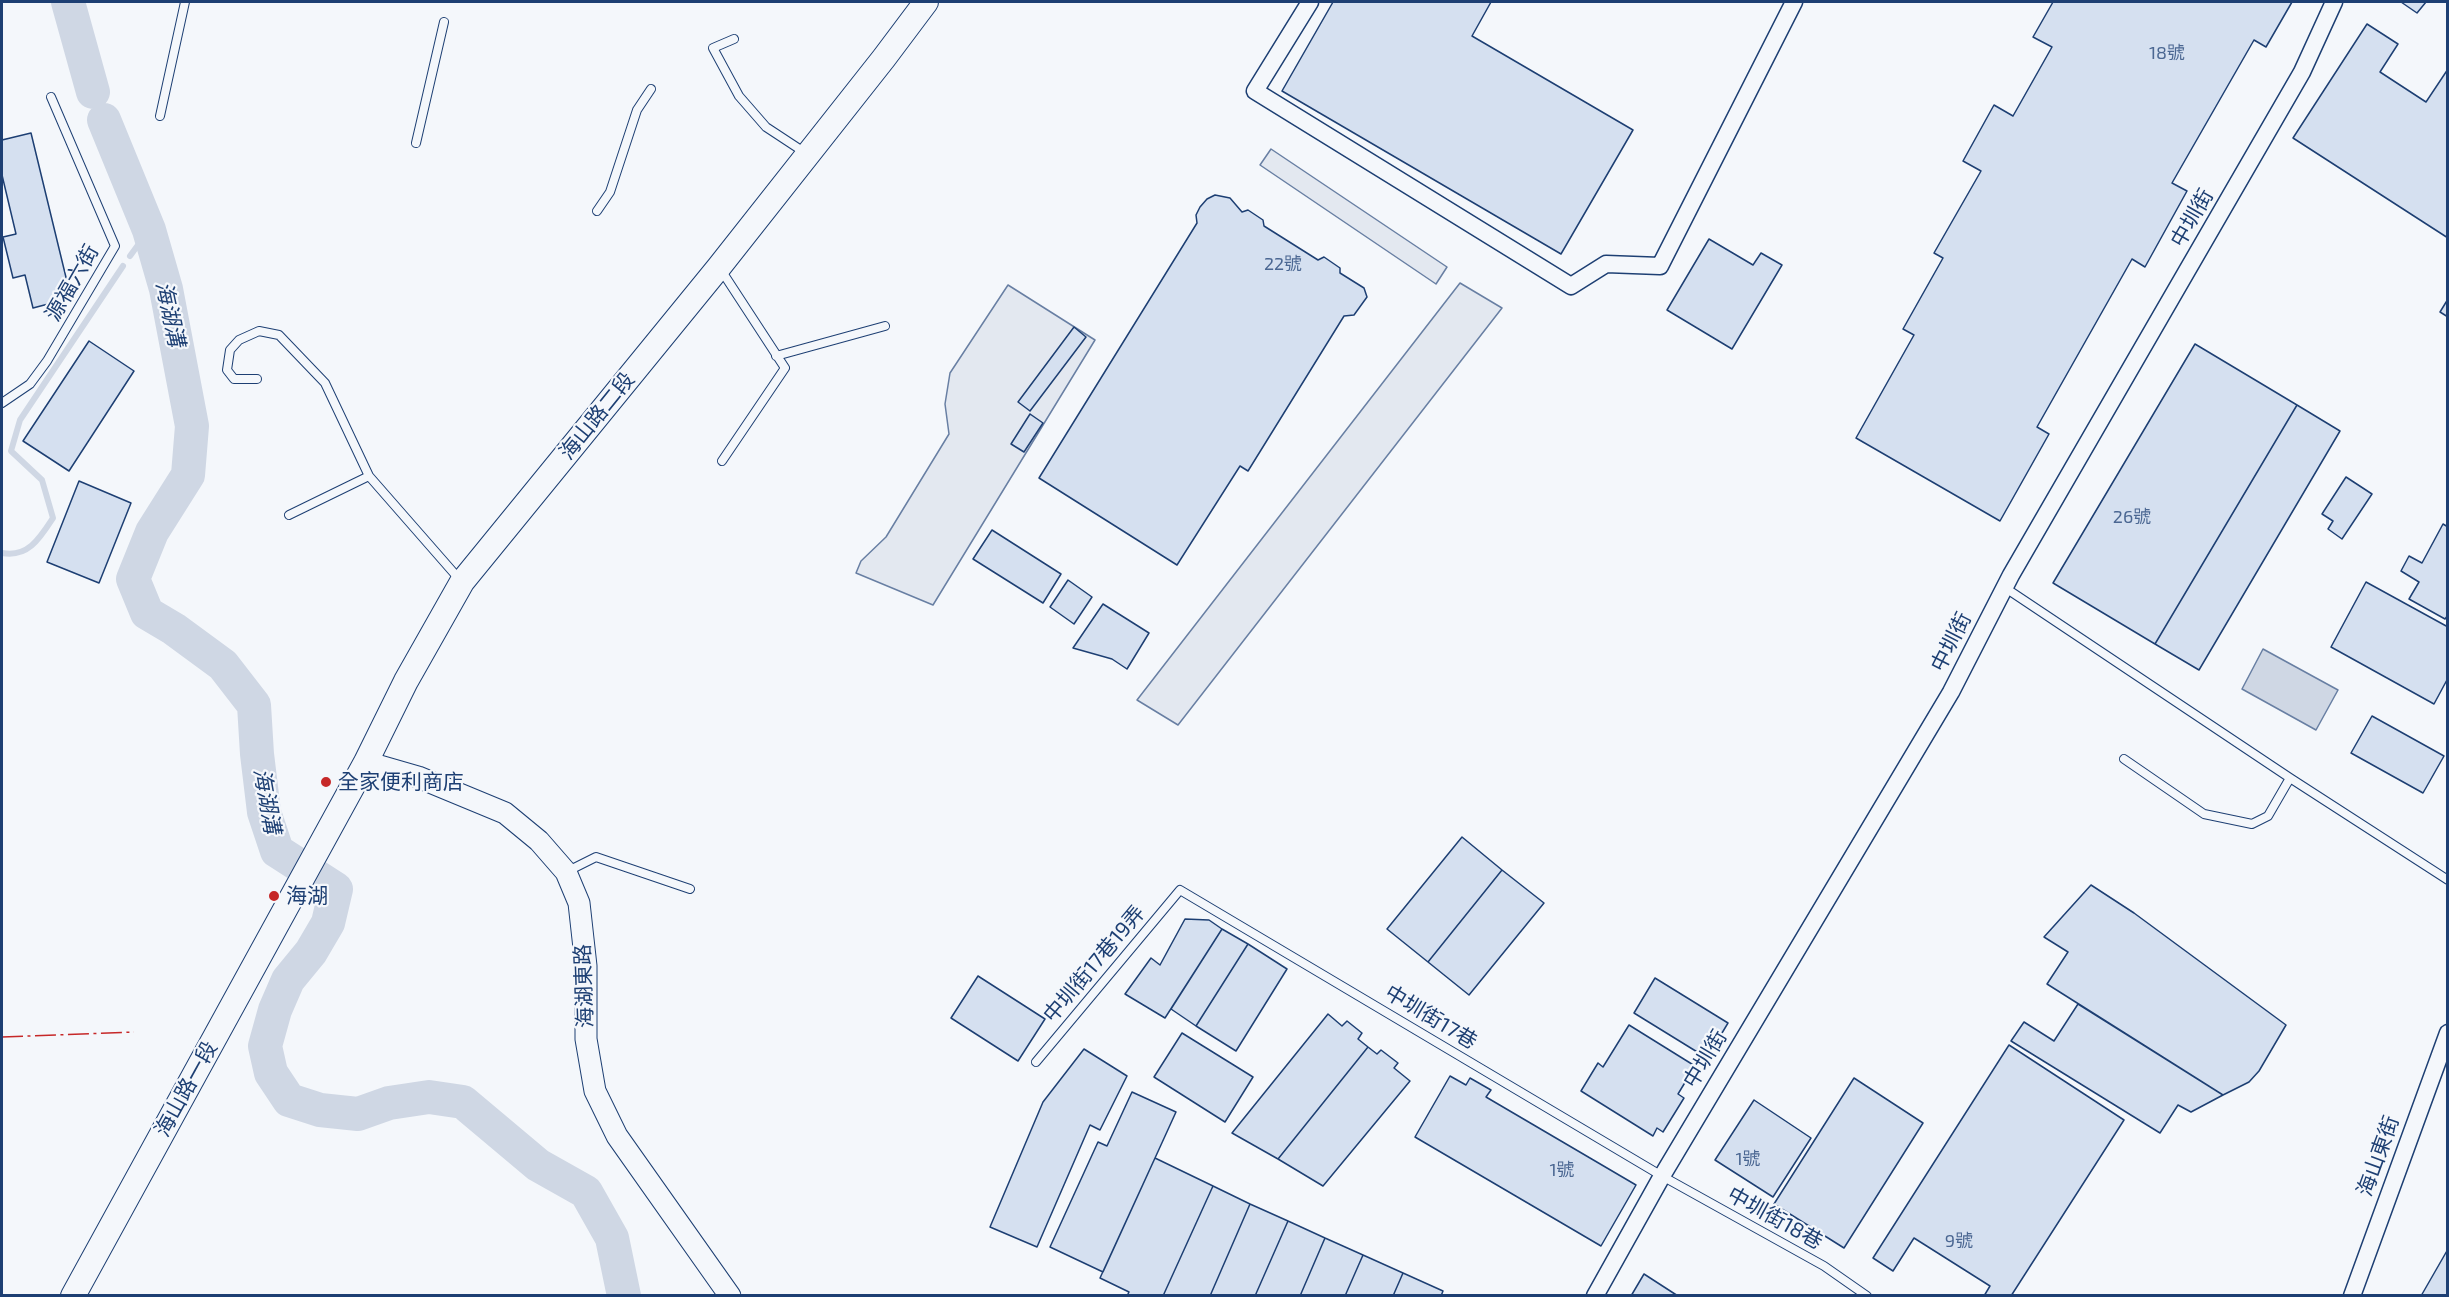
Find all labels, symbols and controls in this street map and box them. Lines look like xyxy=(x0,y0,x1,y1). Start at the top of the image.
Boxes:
house number: 18號 xyxy=(2149,42,2185,64)
street label: 中圳街 xyxy=(2165,184,2219,252)
street label: 源福六街 xyxy=(40,240,104,326)
house number: 22號 xyxy=(1264,253,1302,275)
water label: 海湖溝 xyxy=(150,279,190,349)
street label: 海山路二段 xyxy=(554,367,640,465)
house number: 26號 xyxy=(2113,506,2151,528)
street label: 中圳街 xyxy=(1925,608,1977,676)
water label: 海湖溝 xyxy=(248,766,286,836)
place label: 全家便利商店 xyxy=(338,769,464,795)
marker: 全家便利商店 xyxy=(319,775,333,789)
place label: 海湖 xyxy=(286,883,328,909)
marker: 海湖 xyxy=(267,889,281,903)
street label: 中圳街17巷19弄 xyxy=(1038,901,1150,1027)
street label: 海湖東路 xyxy=(570,944,598,1028)
street label: 中圳街17巷 xyxy=(1380,980,1482,1054)
street label: 中圳街 xyxy=(1678,1026,1732,1092)
street label: 海山路一段 xyxy=(150,1037,222,1141)
street label: 海山東街 xyxy=(2352,1112,2404,1200)
house number: 1號 xyxy=(1735,1148,1761,1170)
house number: 1號 xyxy=(1549,1159,1575,1181)
street label: 中圳街18巷 xyxy=(1723,1182,1827,1254)
house number: 9號 xyxy=(1945,1230,1973,1252)

